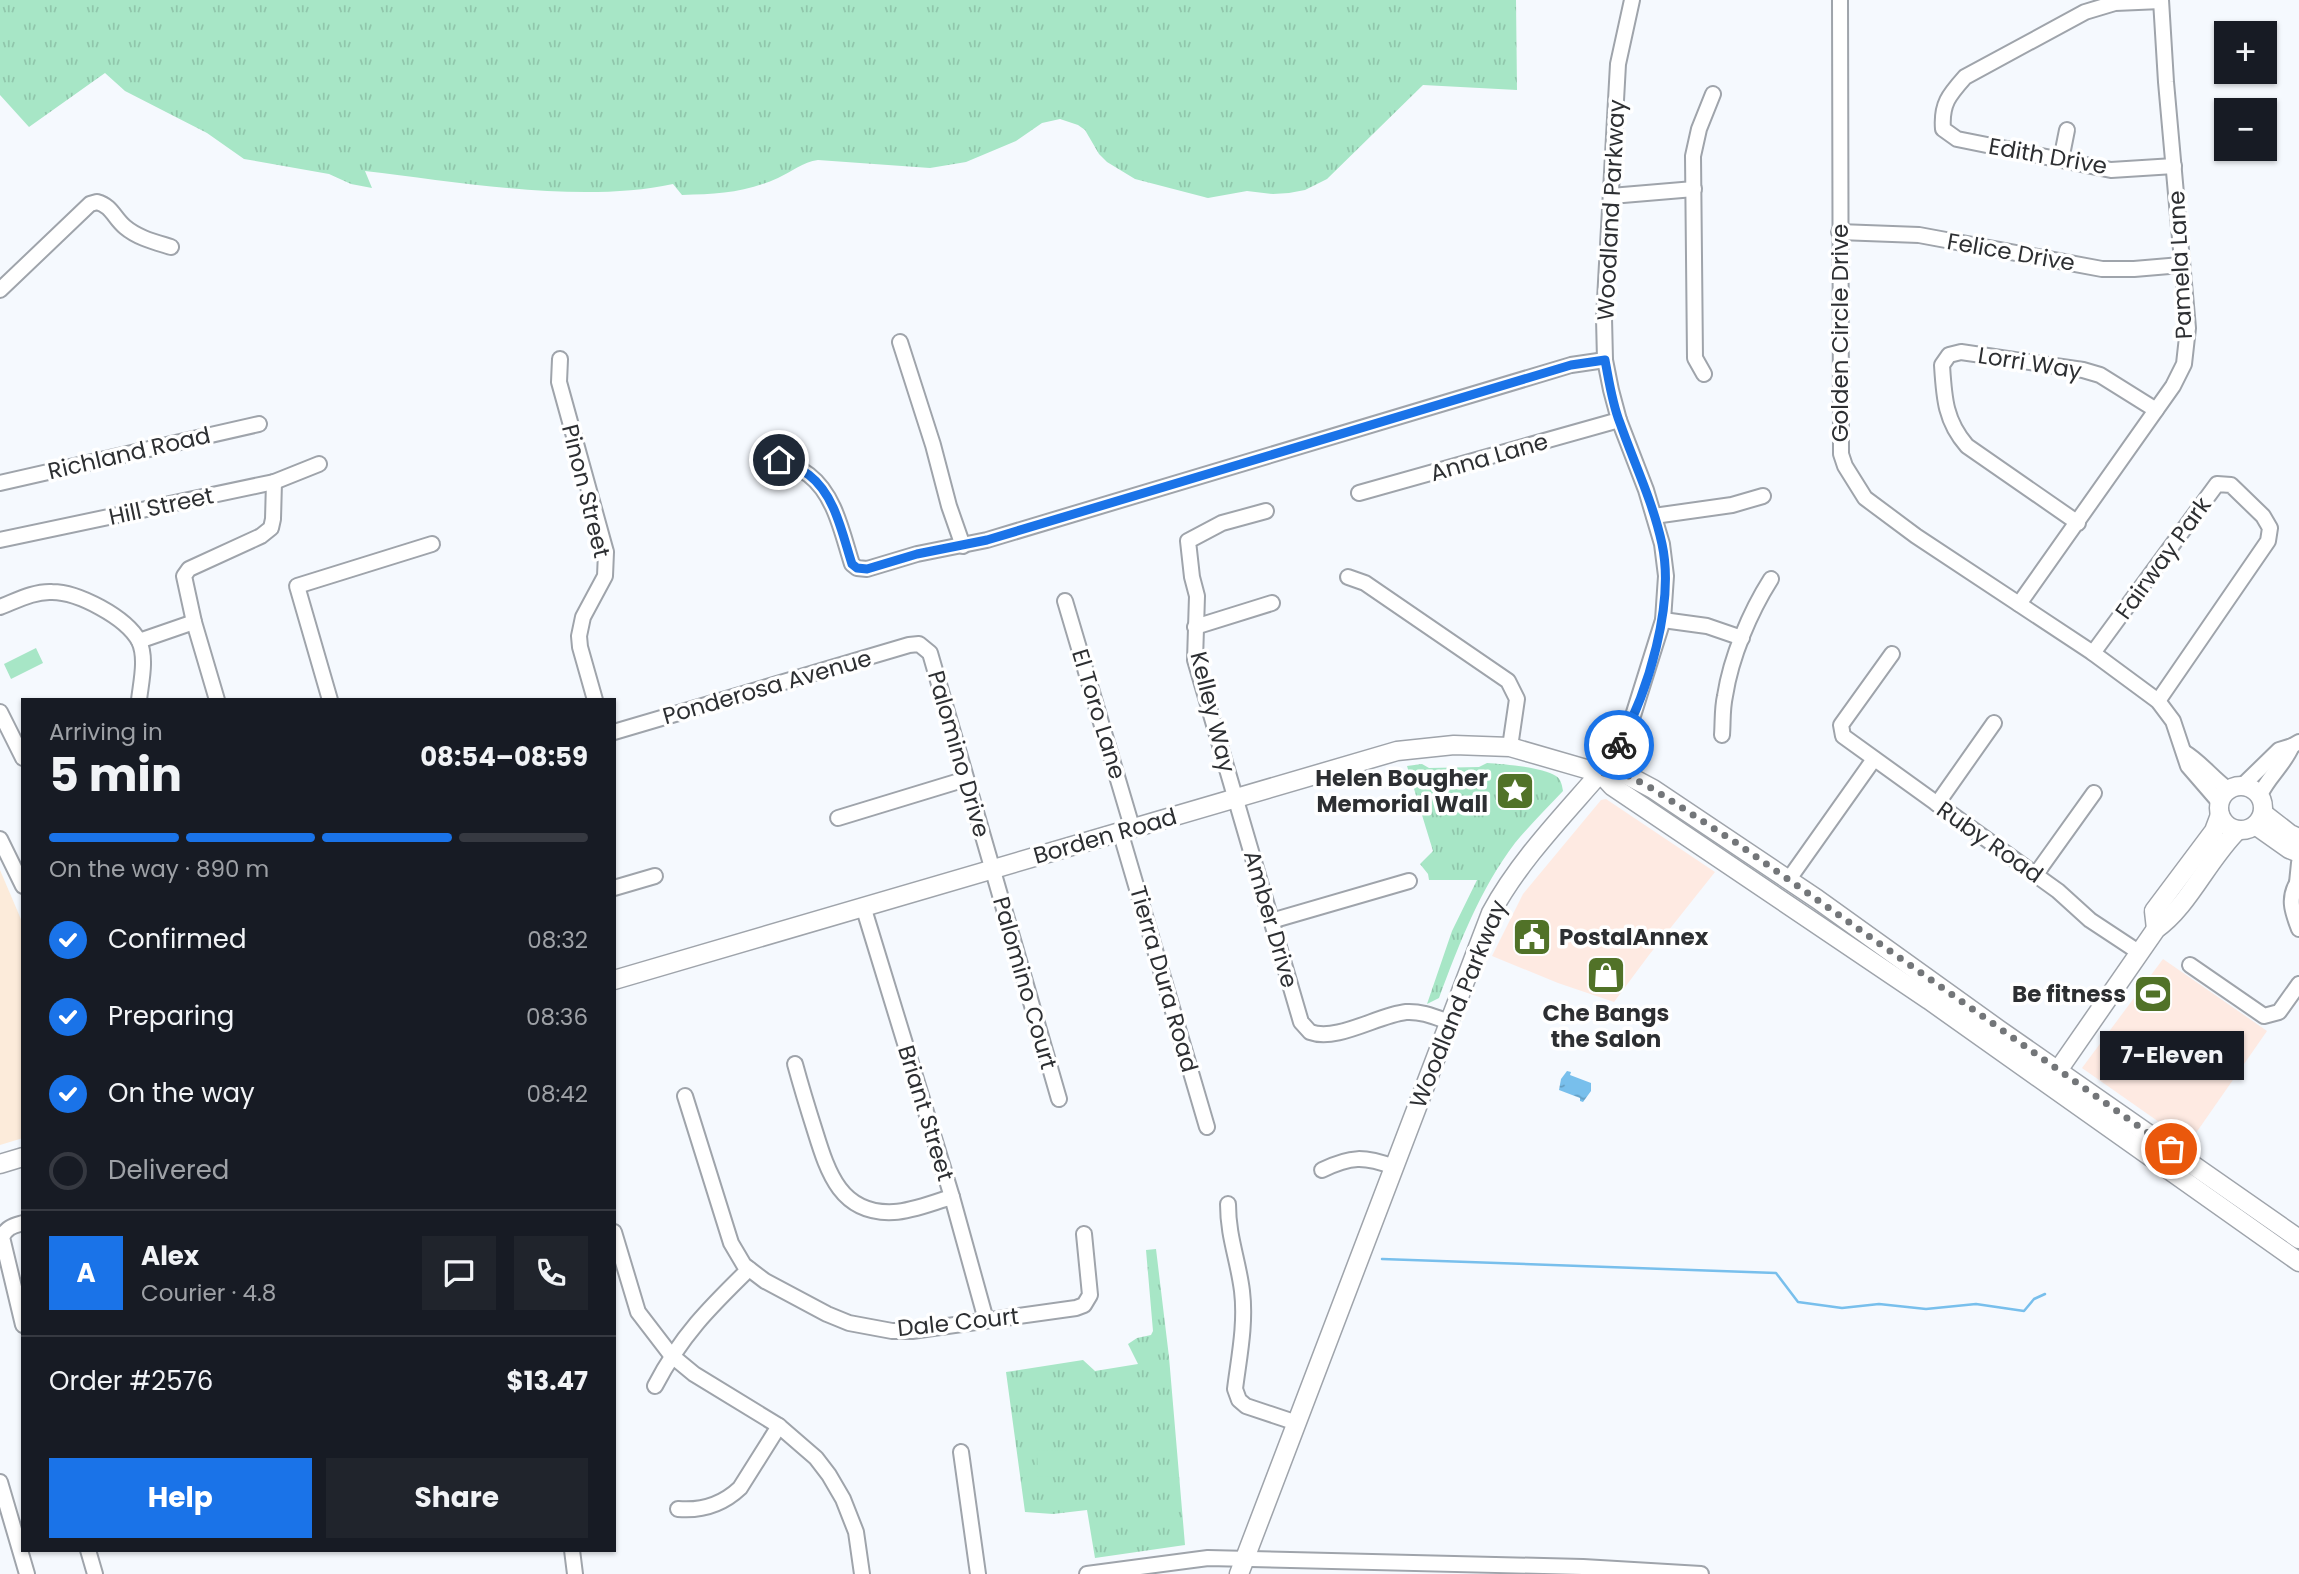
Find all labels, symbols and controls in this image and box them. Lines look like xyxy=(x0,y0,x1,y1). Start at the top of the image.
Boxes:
map controls xyxy=(2214,21,2277,161)
button: + xyxy=(2214,21,2277,84)
street label: Woodland Parkway xyxy=(1589,98,1633,322)
button: − xyxy=(2214,98,2277,161)
street label: Edith Drive xyxy=(1986,130,2110,182)
street label: Pamela Lane xyxy=(2160,190,2200,340)
street label: Golden Circle Drive xyxy=(1824,224,1856,442)
street label: Felice Drive xyxy=(1945,225,2077,279)
street label: Lorri Way xyxy=(1976,339,2084,387)
street label: Richland Road xyxy=(45,419,213,487)
street label: Pinon Street xyxy=(554,421,618,561)
street label: Anna Lane xyxy=(1426,425,1552,489)
pin xyxy=(749,430,809,490)
icon: home xyxy=(760,441,798,479)
street label: Hill Street xyxy=(106,479,216,533)
street label: Fairway Park xyxy=(2108,490,2218,626)
street label: Ponderosa Avenue xyxy=(659,642,875,732)
street label: El Toro Lane xyxy=(1064,645,1134,783)
street label: Kelley Way xyxy=(1183,648,1243,776)
street label: Palomino Drive xyxy=(920,667,998,841)
courier xyxy=(1584,710,1654,780)
text: Arriving in xyxy=(49,716,163,748)
icon: bike xyxy=(1600,726,1638,764)
text: 08:54–08:59 xyxy=(420,739,588,775)
text: 5 min xyxy=(49,743,182,807)
place label: Helen Bougher Memorial Wall xyxy=(1315,762,1488,820)
place icon: Helen Bougher Memorial Wall xyxy=(1494,770,1536,812)
street label: Ruby Road xyxy=(1930,794,2050,890)
street label: Borden Road xyxy=(1030,800,1180,872)
street label: Amber Drive xyxy=(1236,847,1306,991)
text: On the way · 890 m xyxy=(49,853,269,885)
street label: Tierra Dura Road xyxy=(1122,882,1206,1076)
street label: Palomino Court xyxy=(985,893,1065,1073)
street label: Woodland Parkway xyxy=(1402,895,1514,1113)
public building icon: PostalAnnex xyxy=(1511,916,1553,958)
icon: check xyxy=(49,921,87,959)
text: Confirmed xyxy=(108,921,246,957)
place label: PostalAnnex xyxy=(1559,921,1709,953)
text: 08:32 xyxy=(527,924,588,956)
shop icon: Che Bangs the Salon xyxy=(1585,954,1627,996)
sports icon: Be fitness xyxy=(2132,973,2174,1015)
place label: Be fitness xyxy=(2012,978,2126,1010)
place label: Che Bangs the Salon xyxy=(1543,997,1669,1055)
icon: check xyxy=(49,998,87,1036)
text: Preparing xyxy=(108,998,234,1034)
text: 08:36 xyxy=(526,1001,588,1033)
callout: 7-Eleven xyxy=(2099,1030,2243,1079)
text: 7-Eleven xyxy=(2120,1039,2224,1071)
street label: Briant Street xyxy=(890,1041,962,1185)
icon: check xyxy=(49,1075,87,1113)
text: On the way xyxy=(108,1075,255,1111)
text: 08:42 xyxy=(526,1078,588,1110)
pin xyxy=(2141,1119,2201,1179)
icon: bag xyxy=(2152,1130,2190,1168)
text: Delivered xyxy=(108,1152,229,1188)
button: chat xyxy=(422,1236,496,1310)
button: phone xyxy=(514,1236,588,1310)
text: Alex xyxy=(141,1238,199,1274)
text: A xyxy=(76,1255,96,1291)
text: Courier · 4.8 xyxy=(141,1277,276,1309)
street label: Dale Court xyxy=(896,1300,1020,1344)
text: Order #2576 xyxy=(49,1363,213,1399)
text: $13.47 xyxy=(507,1363,588,1399)
button: Help xyxy=(49,1458,312,1538)
button: Share xyxy=(326,1458,588,1538)

